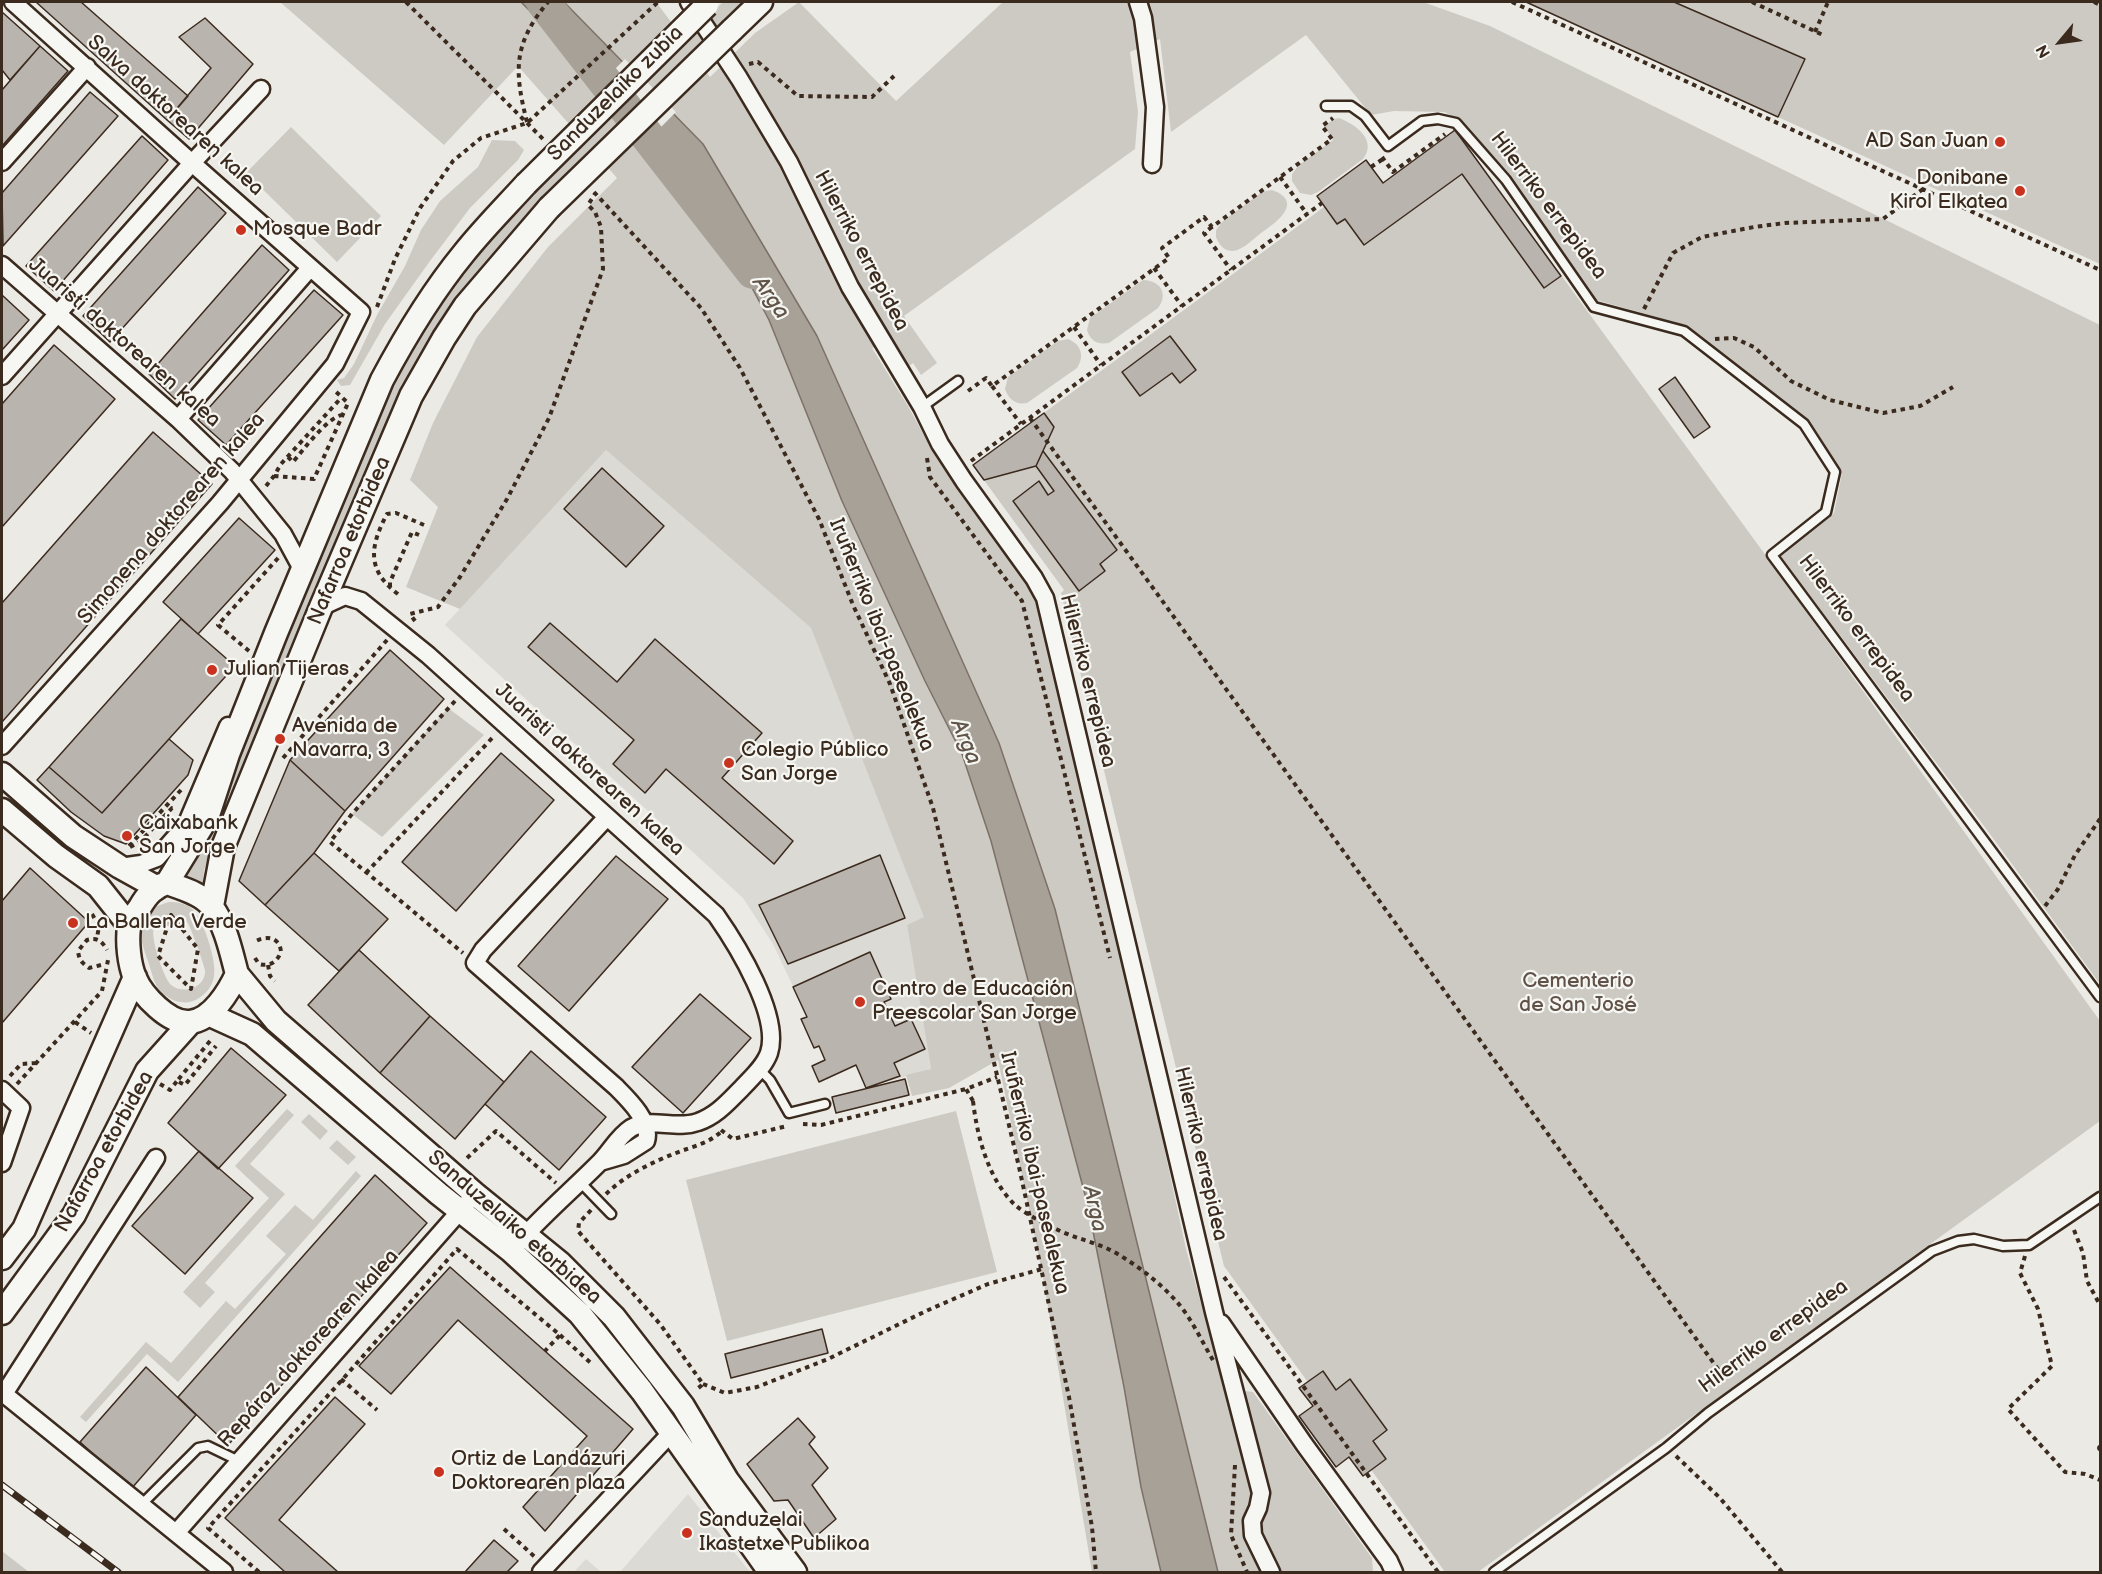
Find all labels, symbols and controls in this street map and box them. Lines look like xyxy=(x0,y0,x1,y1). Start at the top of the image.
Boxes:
north arrow xyxy=(2030,12,2090,72)
street label: Sanduzelaiko zubia xyxy=(543,21,689,167)
street label: Salva doktorearen kalea xyxy=(82,30,268,202)
text: N xyxy=(2033,41,2055,61)
street label: Hilerriko errepidea xyxy=(1484,127,1612,285)
place label: AD San Juan xyxy=(1866,129,1988,155)
marker: AD San Juan xyxy=(1993,135,2007,149)
place label: Donibane Kirol Elkatea xyxy=(1890,166,2008,216)
street label: Hilerriko errepidea xyxy=(808,167,914,335)
marker: Donibane Kirol Elkatea xyxy=(2013,184,2027,198)
place label: Mosque Badr xyxy=(253,217,381,243)
marker: Mosque Badr xyxy=(234,223,248,237)
street label: Juaristi doktorearen kalea xyxy=(23,253,225,433)
water label: Arga xyxy=(746,271,794,325)
street label: Simonena doktorearen kalea xyxy=(73,408,271,630)
street label: Nafarroa etorbidea xyxy=(303,453,397,629)
street label: Iruñerriko ibai-pasealekua xyxy=(823,515,939,755)
street label: Hilerriko errepidea xyxy=(1792,550,1920,708)
street label: Hilerriko errepidea xyxy=(1053,592,1121,770)
place label: Julian Tijeras xyxy=(224,657,349,683)
marker: Julian Tijeras xyxy=(205,663,219,677)
street label: Juaristi doktorearen kalea xyxy=(489,678,689,862)
place label: Avenida de Navarra, 3 xyxy=(292,714,397,764)
water label: Arga xyxy=(944,716,986,768)
marker: Avenida de Navarra, 3 xyxy=(273,732,287,746)
place label: Colegio Público San Jorge xyxy=(741,738,889,788)
marker: Colegio Público San Jorge xyxy=(722,756,736,770)
place label: Caixabank San Jorge xyxy=(139,811,238,861)
marker: Caixabank San Jorge xyxy=(120,829,134,843)
place label: La Ballena Verde xyxy=(85,910,247,936)
marker: La Ballena Verde xyxy=(66,916,80,930)
park label: Cementerio de San José xyxy=(1519,969,1637,1019)
place label: Centro de Educación Preescolar San Jorge xyxy=(872,977,1077,1027)
marker: Centro de Educación Preescolar San Jorge xyxy=(853,995,867,1009)
street label: Iruñerriko ibai-pasealekua xyxy=(994,1049,1074,1297)
street label: Hilerriko errepidea xyxy=(1168,1064,1232,1244)
street label: Nafarroa etorbidea xyxy=(50,1067,160,1237)
street label: Sanduzelaiko etorbidea xyxy=(422,1146,606,1310)
water label: Arga xyxy=(1076,1184,1112,1234)
street label: Repáraz doktorearen kalea xyxy=(213,1245,405,1453)
street label: Hilerriko errepidea xyxy=(1695,1275,1853,1399)
place label: Ortiz de Landázuri Doktorearen plaza xyxy=(451,1447,626,1497)
marker: Ortiz de Landázuri Doktorearen plaza xyxy=(432,1465,446,1479)
place label: Sanduzelai Ikastetxe Publikoa xyxy=(699,1508,870,1558)
marker: Sanduzelai Ikastetxe Publikoa xyxy=(680,1526,694,1540)

